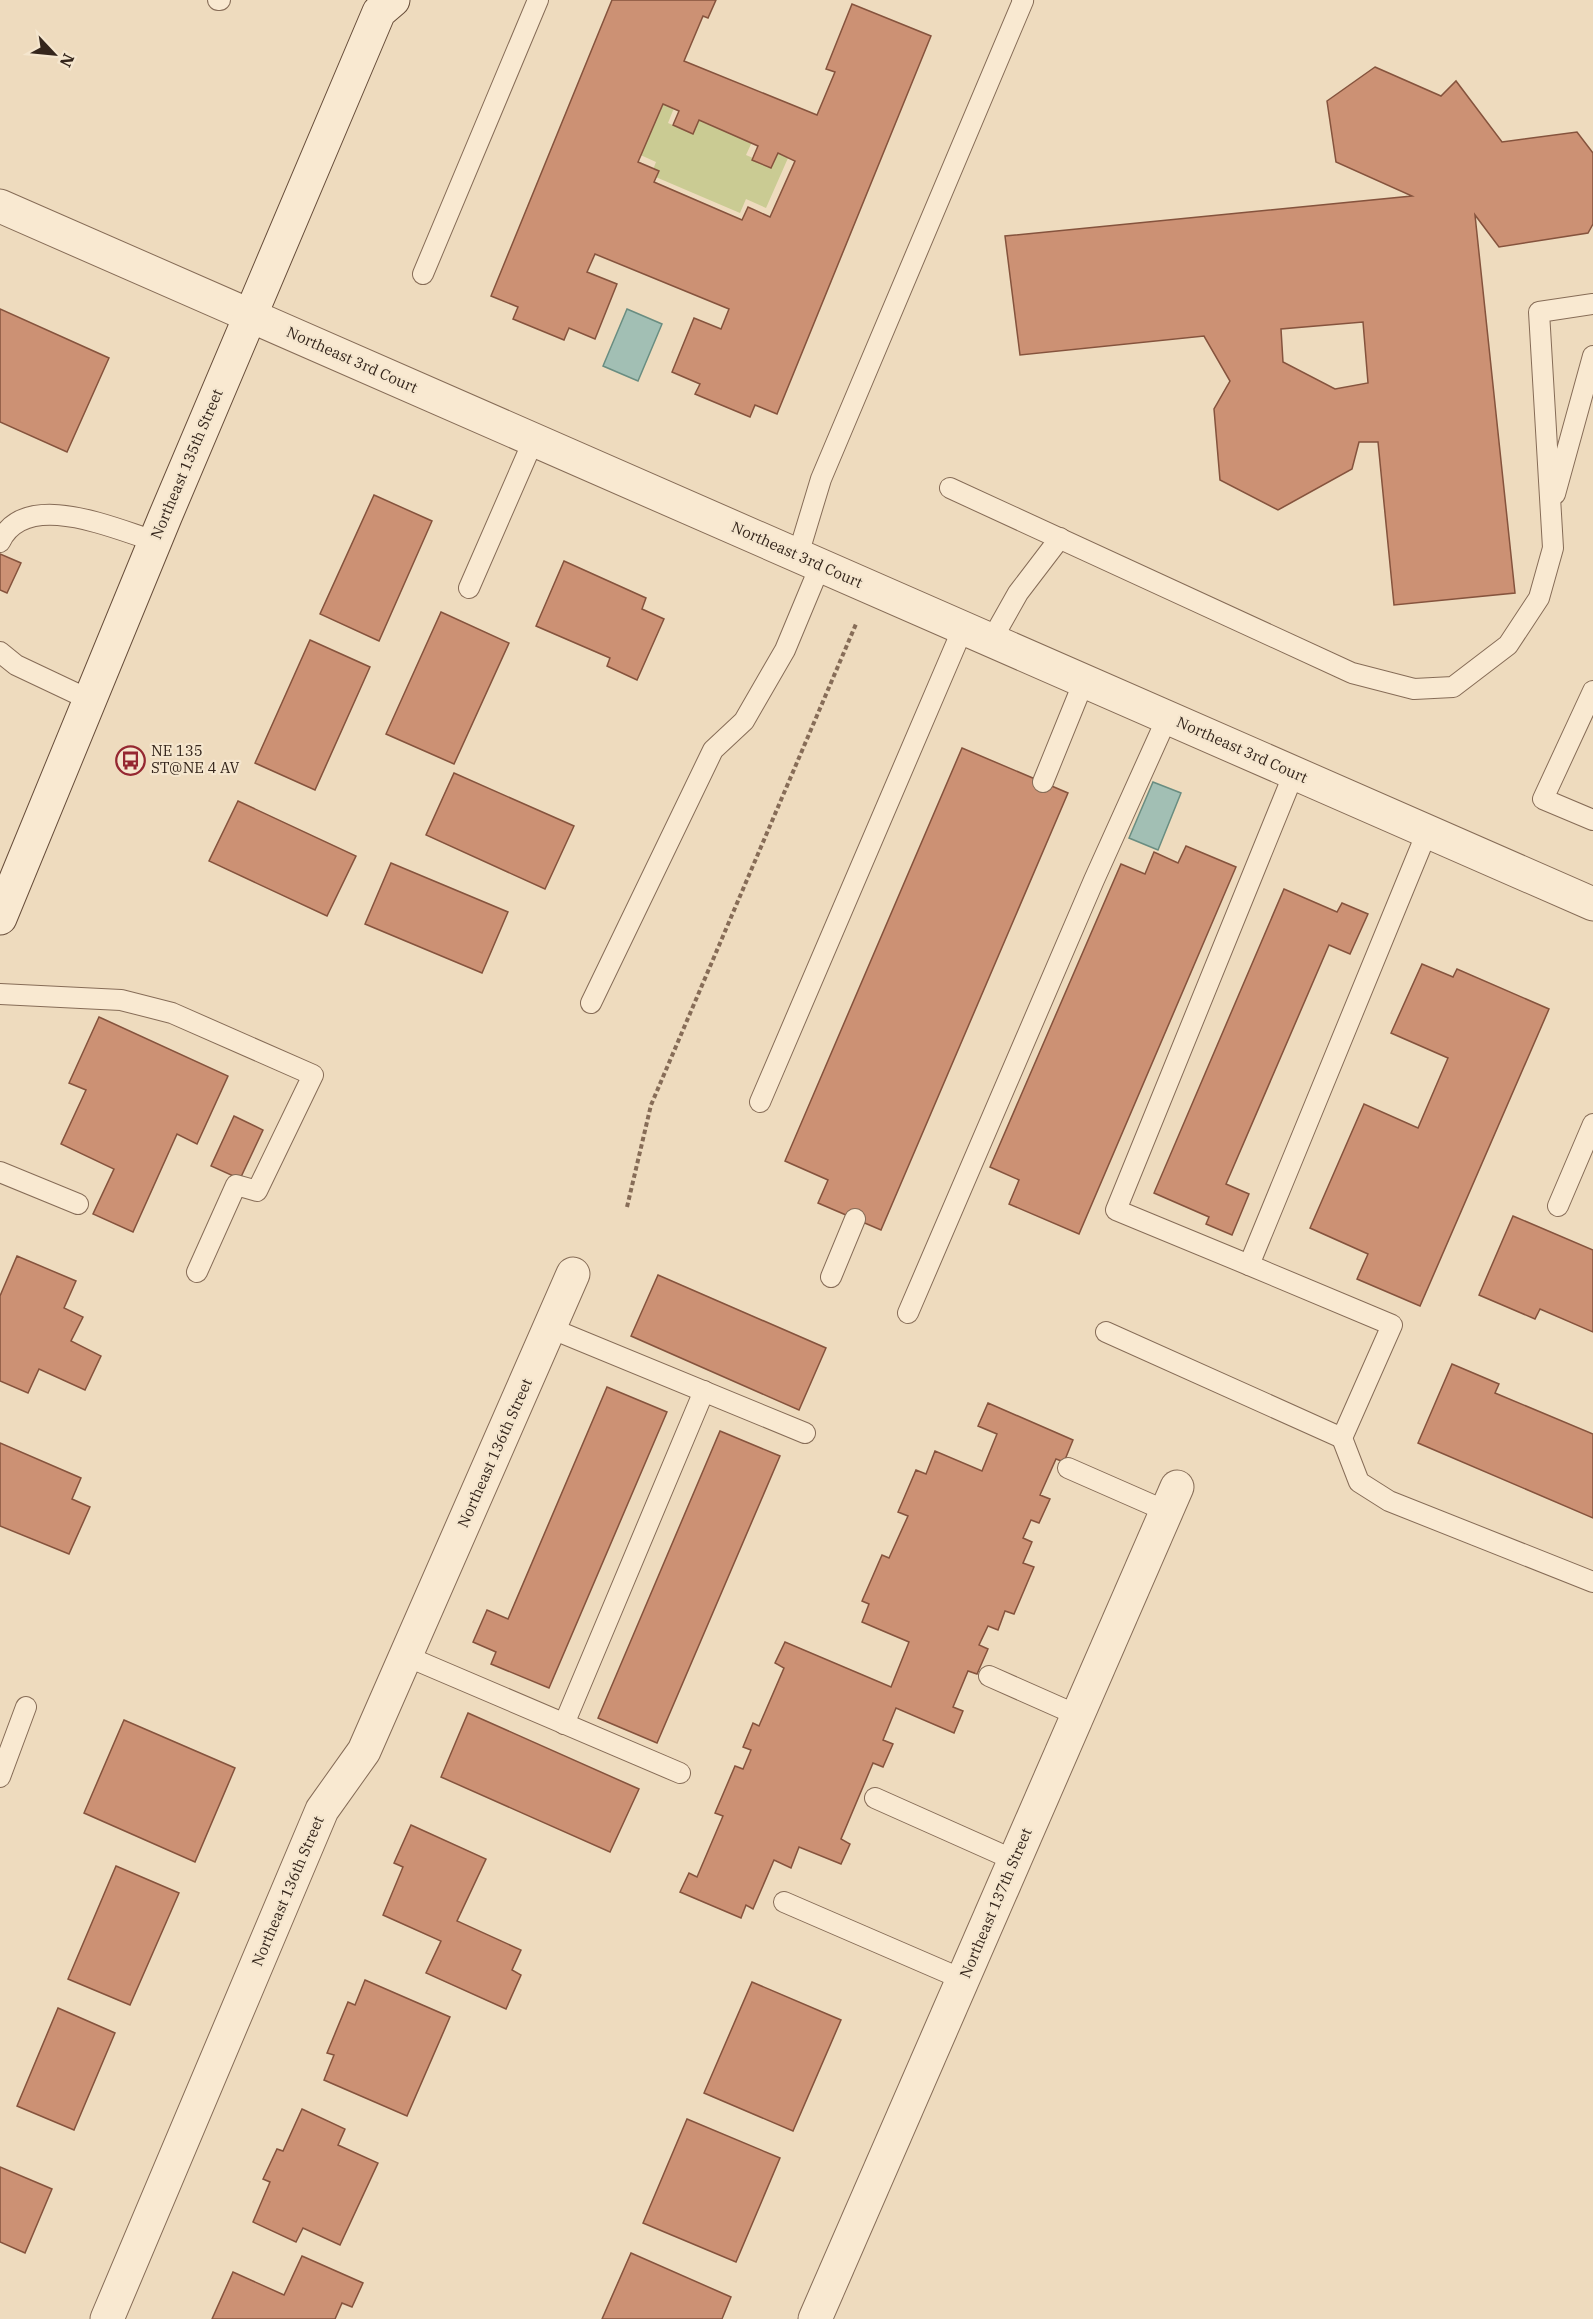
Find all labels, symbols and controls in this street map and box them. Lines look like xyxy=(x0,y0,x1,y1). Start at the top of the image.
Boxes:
north arrow xyxy=(24,24,84,84)
text: N xyxy=(56,51,79,71)
street label: Northeast 3rd Court xyxy=(284,322,421,397)
street label: Northeast 135th Street xyxy=(146,386,227,542)
street label: Northeast 3rd Court xyxy=(729,517,866,592)
street label: Northeast 3rd Court xyxy=(1174,712,1311,787)
place label: NE 135 ST@NE 4 AV xyxy=(151,741,239,777)
bus stop icon: NE 135 ST@NE 4 AV xyxy=(114,744,146,776)
street label: Northeast 136th Street xyxy=(453,1375,536,1530)
street label: Northeast 136th Street xyxy=(247,1813,328,1969)
street label: Northeast 137th Street xyxy=(955,1825,1036,1981)

